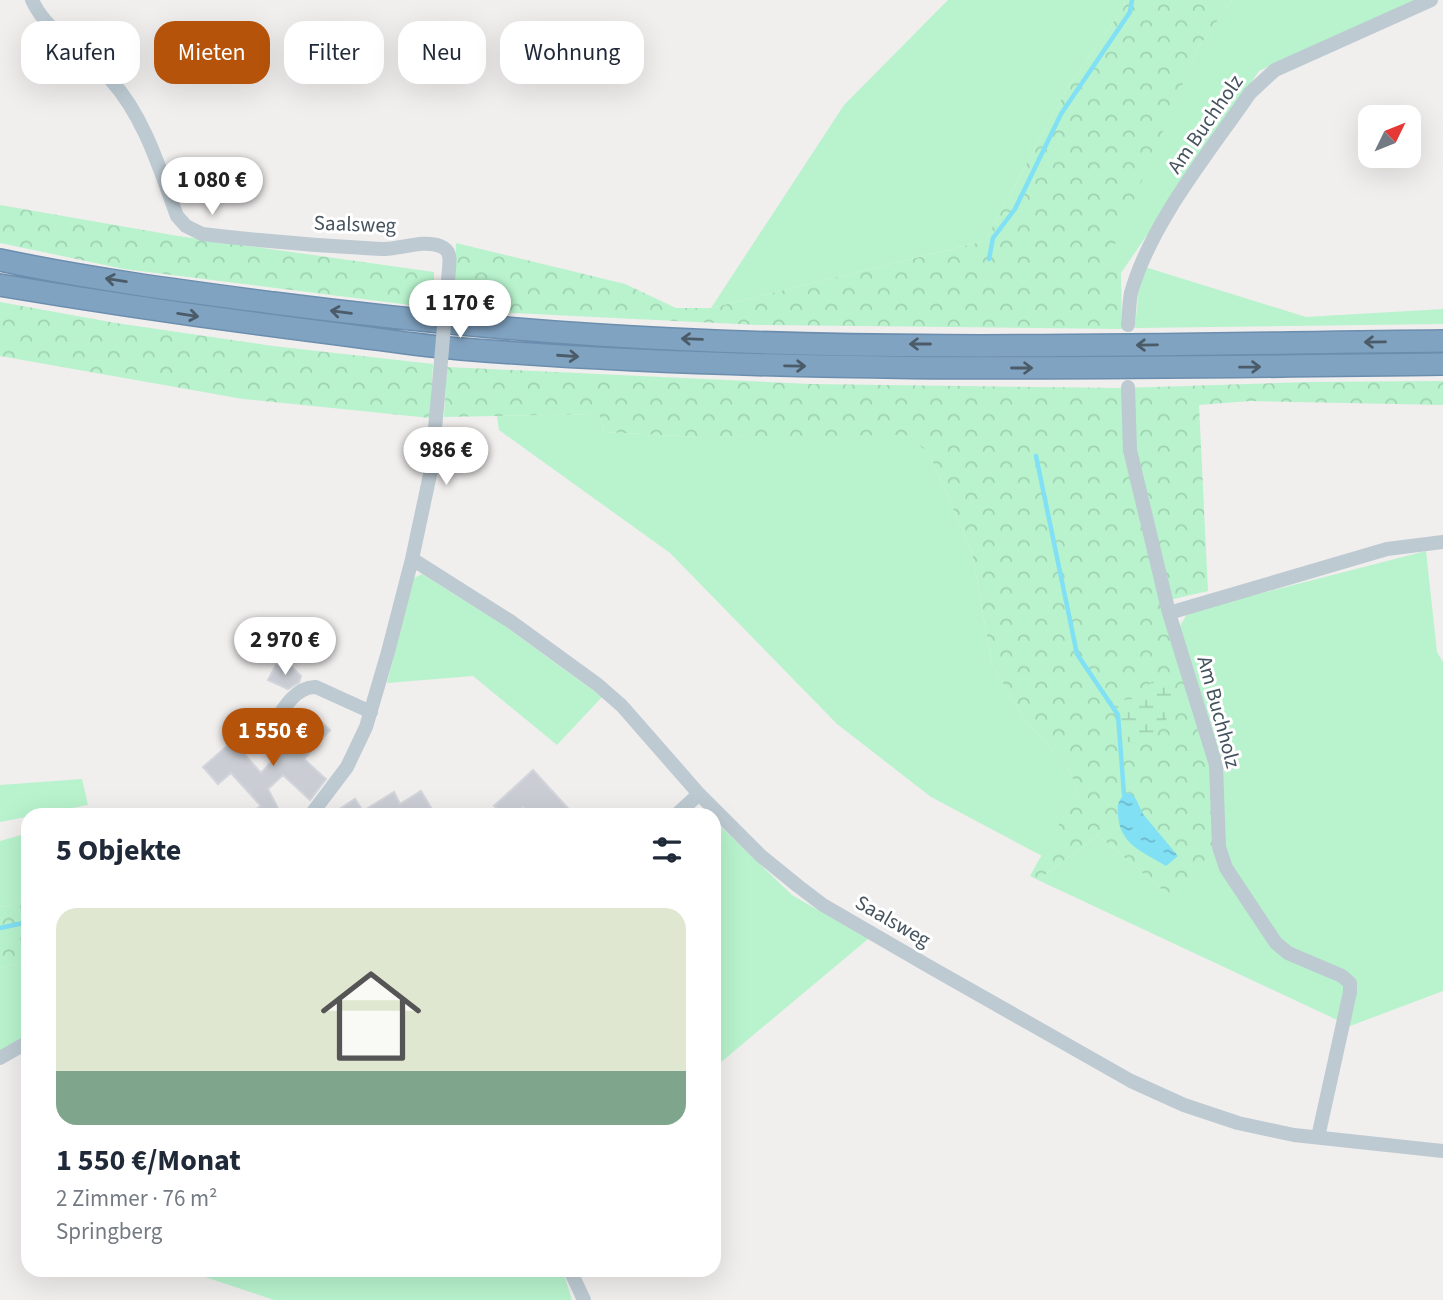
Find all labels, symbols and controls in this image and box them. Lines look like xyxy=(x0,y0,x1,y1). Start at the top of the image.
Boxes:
chip: Kaufen xyxy=(21,21,140,84)
chip: Mieten xyxy=(154,21,270,84)
chip: Filter xyxy=(284,21,384,84)
chip: Neu xyxy=(398,21,486,84)
chip: Wohnung xyxy=(500,21,644,84)
street label: Am Buchholz xyxy=(1160,68,1250,180)
north arrow xyxy=(1358,105,1421,168)
map controls xyxy=(1358,105,1421,168)
pin: 1 080 € xyxy=(147,158,277,217)
text: 1 080 € xyxy=(177,163,247,196)
street label: Saalsweg xyxy=(313,208,397,240)
one-way arrow xyxy=(105,273,128,286)
pin: 1 170 € xyxy=(395,280,525,340)
text: 1 170 € xyxy=(425,286,495,319)
one-way arrow xyxy=(331,305,353,318)
one-way arrow xyxy=(176,309,199,322)
one-way arrow xyxy=(681,332,704,346)
one-way arrow xyxy=(1364,335,1387,348)
one-way arrow xyxy=(909,337,932,351)
one-way arrow xyxy=(1136,338,1159,352)
one-way arrow xyxy=(556,350,578,363)
one-way arrow xyxy=(783,359,806,372)
one-way arrow xyxy=(1238,360,1261,373)
one-way arrow xyxy=(1011,361,1034,375)
pin: 986 € xyxy=(397,428,495,487)
text: 986 € xyxy=(419,433,473,466)
pin: 2 970 € xyxy=(220,618,350,677)
text: 2 970 € xyxy=(250,623,320,656)
street label: Am Buchholz xyxy=(1190,653,1248,771)
pin: 1 550 € xyxy=(208,708,338,768)
text: 1 550 € xyxy=(238,714,308,747)
text: 5 Objekte xyxy=(56,829,181,872)
icon: filters xyxy=(648,831,686,869)
street label: Saalsweg xyxy=(850,887,937,955)
icon: home xyxy=(308,953,434,1079)
text: 1 550 €/Monat xyxy=(56,1139,241,1182)
text: 2 Zimmer · 76 m² xyxy=(56,1182,218,1215)
text: Springberg xyxy=(56,1215,162,1248)

